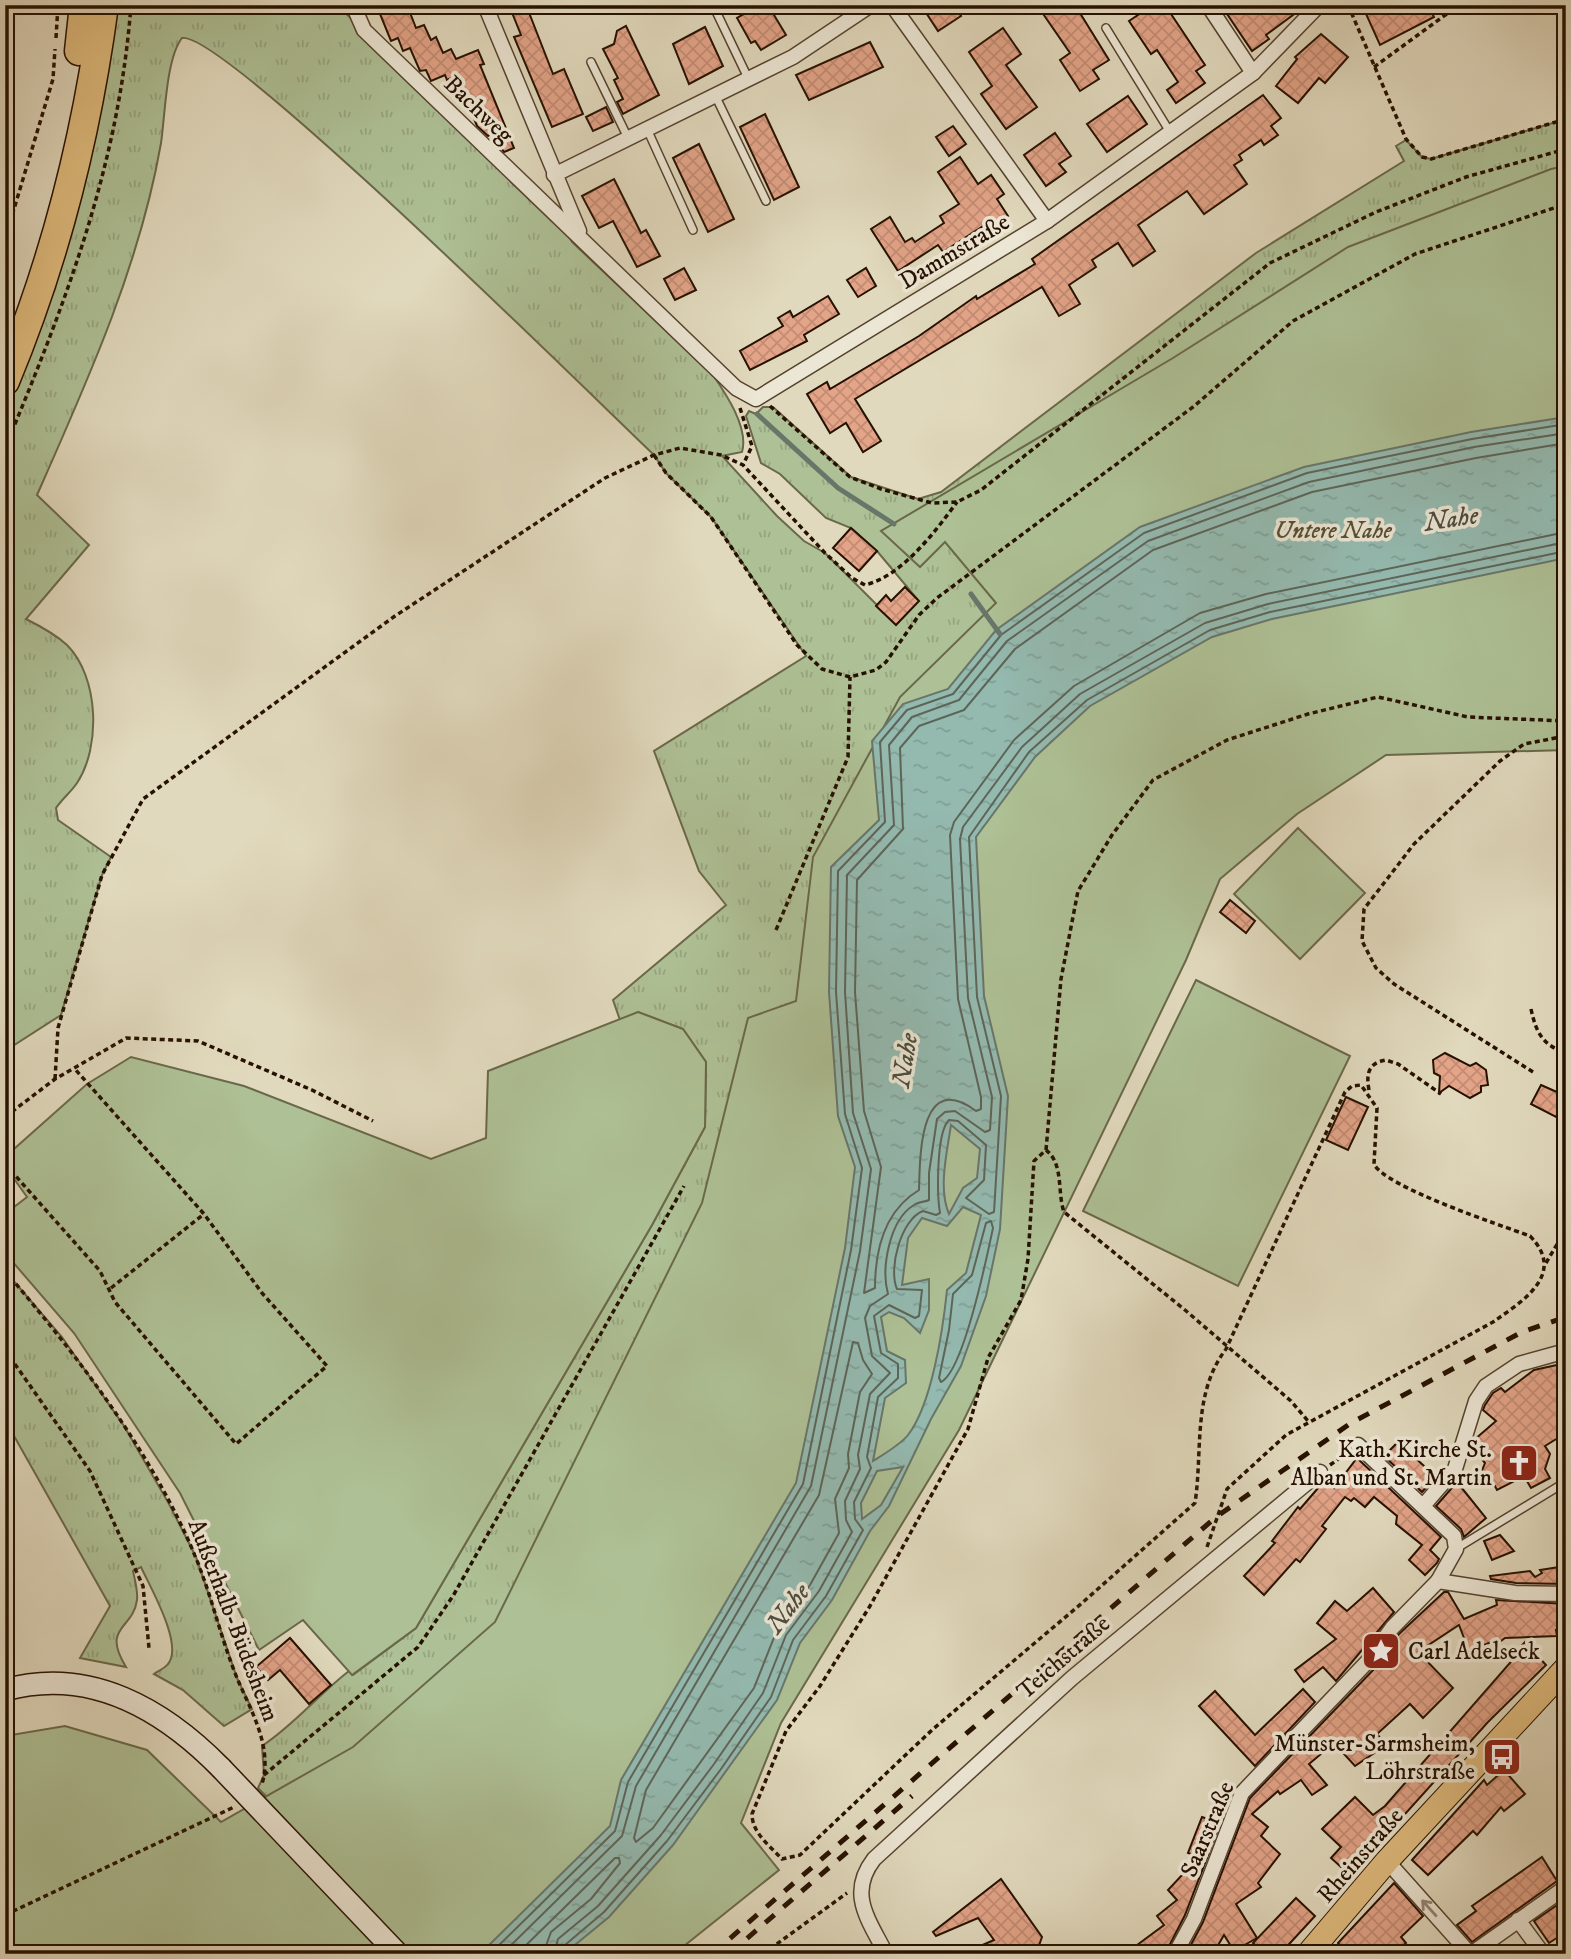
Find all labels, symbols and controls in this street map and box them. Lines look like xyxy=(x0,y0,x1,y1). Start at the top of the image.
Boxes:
street label: Bachweg xyxy=(437,69,520,150)
street label: Dammstraße xyxy=(894,207,1015,296)
water label: Nahe xyxy=(1420,499,1482,540)
park label: Untere Nahe xyxy=(1274,516,1393,546)
water label: Nahe xyxy=(885,1030,926,1092)
place label: Kath. Kirche St. Alban und St. Martin xyxy=(1291,1435,1492,1493)
church icon: Kath. Kirche St. Alban und St. Martin xyxy=(1498,1442,1540,1484)
street label: Außerhalb-Büdesheim xyxy=(181,1515,286,1726)
water label: Nahe xyxy=(758,1576,818,1642)
street label: Teichstraße xyxy=(1011,1609,1117,1706)
place icon: Carl Adelseck xyxy=(1360,1630,1402,1672)
place label: Carl Adelseck xyxy=(1408,1637,1540,1667)
place label: Münster-Sarmsheim, Löhrstraße xyxy=(1274,1729,1475,1787)
bus stop icon: Münster-Sarmsheim, Löhrstraße xyxy=(1481,1736,1523,1778)
street label: Saarstraße xyxy=(1174,1777,1242,1882)
street label: Rheinstraße xyxy=(1311,1802,1410,1909)
one-way arrow xyxy=(1421,1899,1437,1917)

